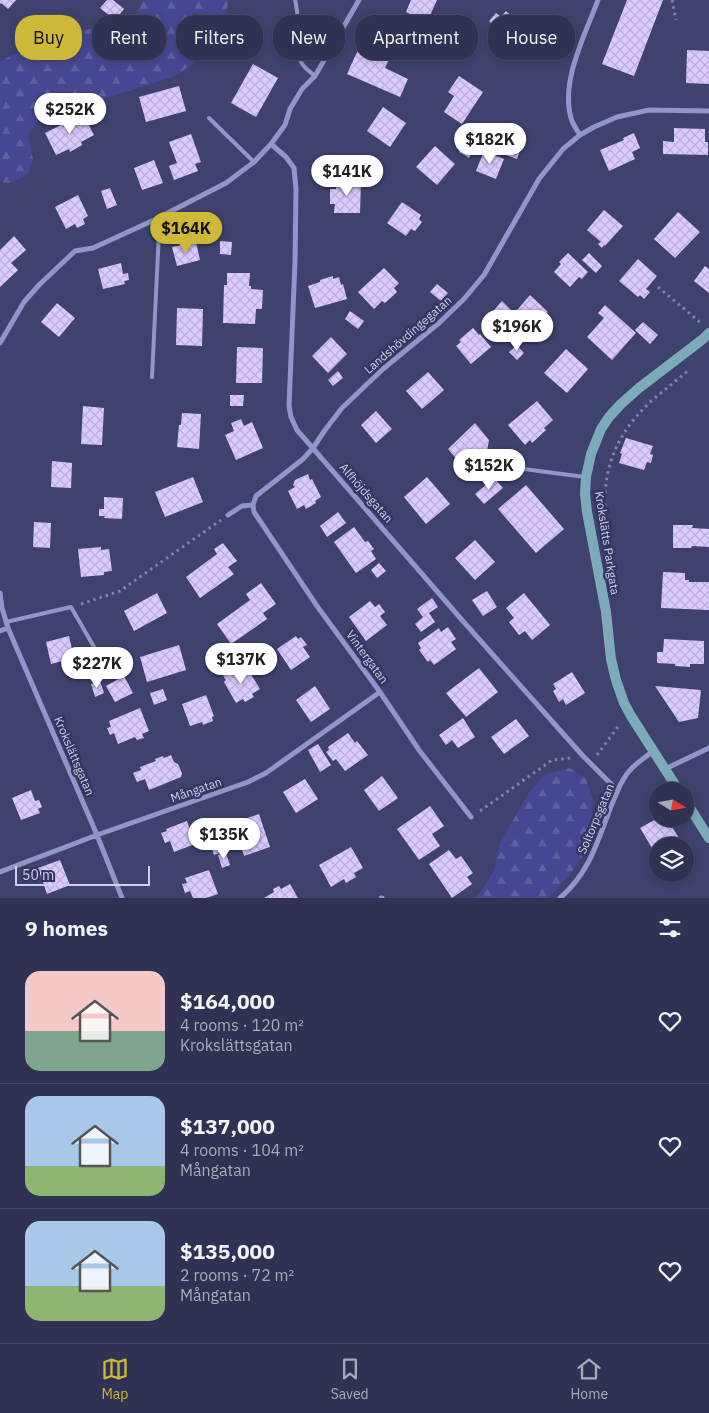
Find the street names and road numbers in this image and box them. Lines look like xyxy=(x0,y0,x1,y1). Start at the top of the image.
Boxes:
street label: Landshövdingegatan xyxy=(361,293,455,377)
street label: Alfhöjdsgatan xyxy=(336,460,396,526)
street label: Krokslätts Parkgata xyxy=(592,490,623,596)
street label: Vintergatan xyxy=(343,627,392,686)
street label: Krokslättsgatan xyxy=(51,714,98,798)
street label: Mångatan xyxy=(168,774,223,805)
street label: Soltorpsgatan xyxy=(574,781,617,856)

